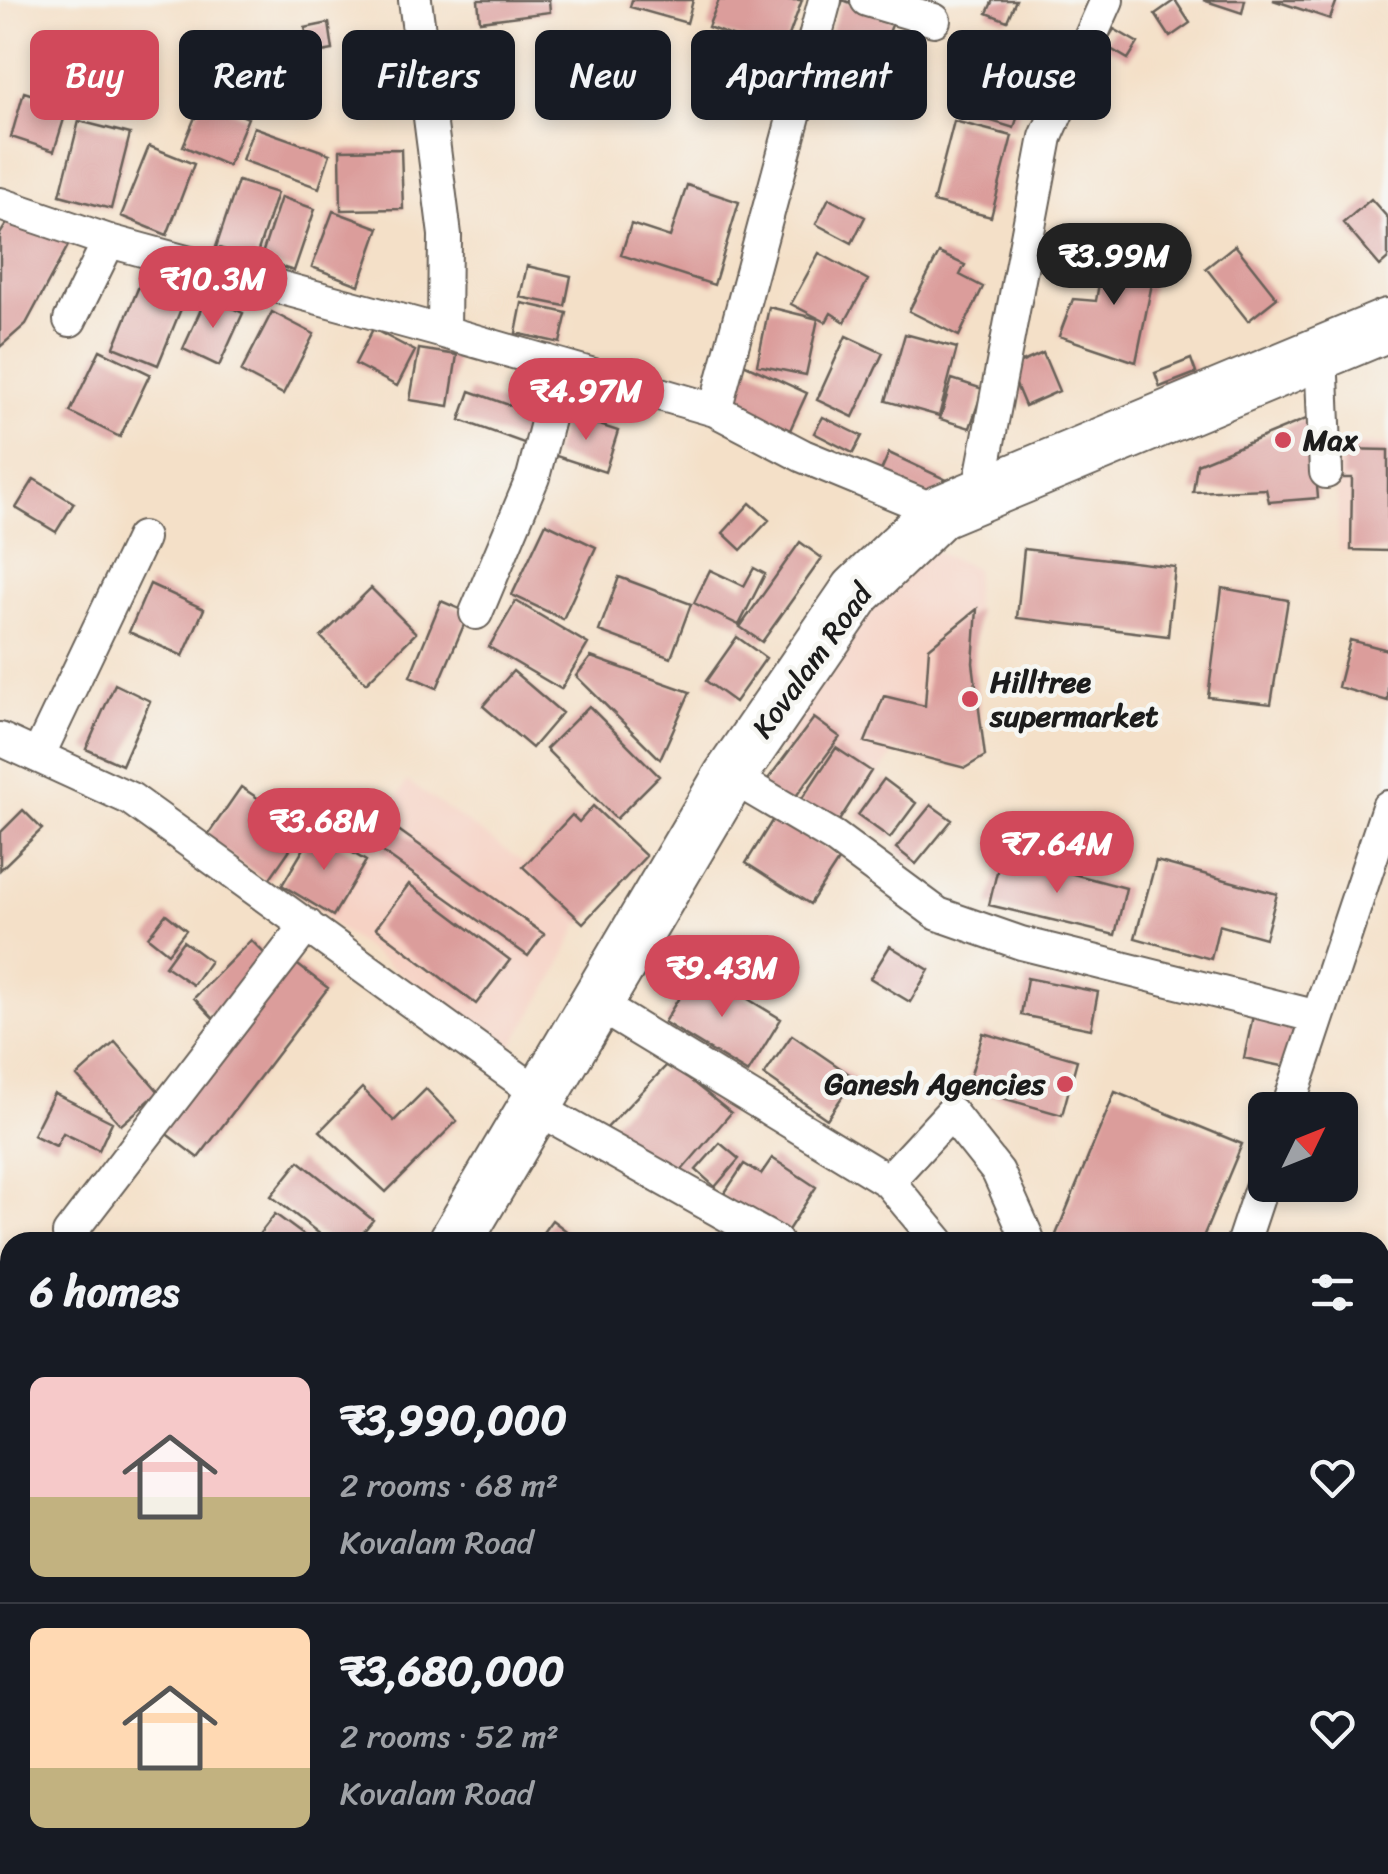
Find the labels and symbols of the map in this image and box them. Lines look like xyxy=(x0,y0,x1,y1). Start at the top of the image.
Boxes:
pin: ₹3.99M xyxy=(1033,223,1195,308)
pin: ₹10.3M xyxy=(132,246,294,331)
pin: ₹4.97M xyxy=(505,358,667,443)
place label: Max xyxy=(1302,413,1359,467)
marker: Max xyxy=(1272,429,1294,451)
street label: Kovalam Road xyxy=(737,570,888,750)
place label: Hilltree supermarket xyxy=(989,655,1158,743)
marker: Hilltree supermarket xyxy=(959,688,981,710)
pin: ₹3.68M xyxy=(243,788,405,873)
pin: ₹7.64M xyxy=(976,811,1138,896)
pin: ₹9.43M xyxy=(641,935,803,1020)
place label: Ganesh Agencies xyxy=(824,1057,1046,1111)
marker: Ganesh Agencies xyxy=(1054,1073,1076,1095)
north arrow xyxy=(1248,1092,1358,1202)

